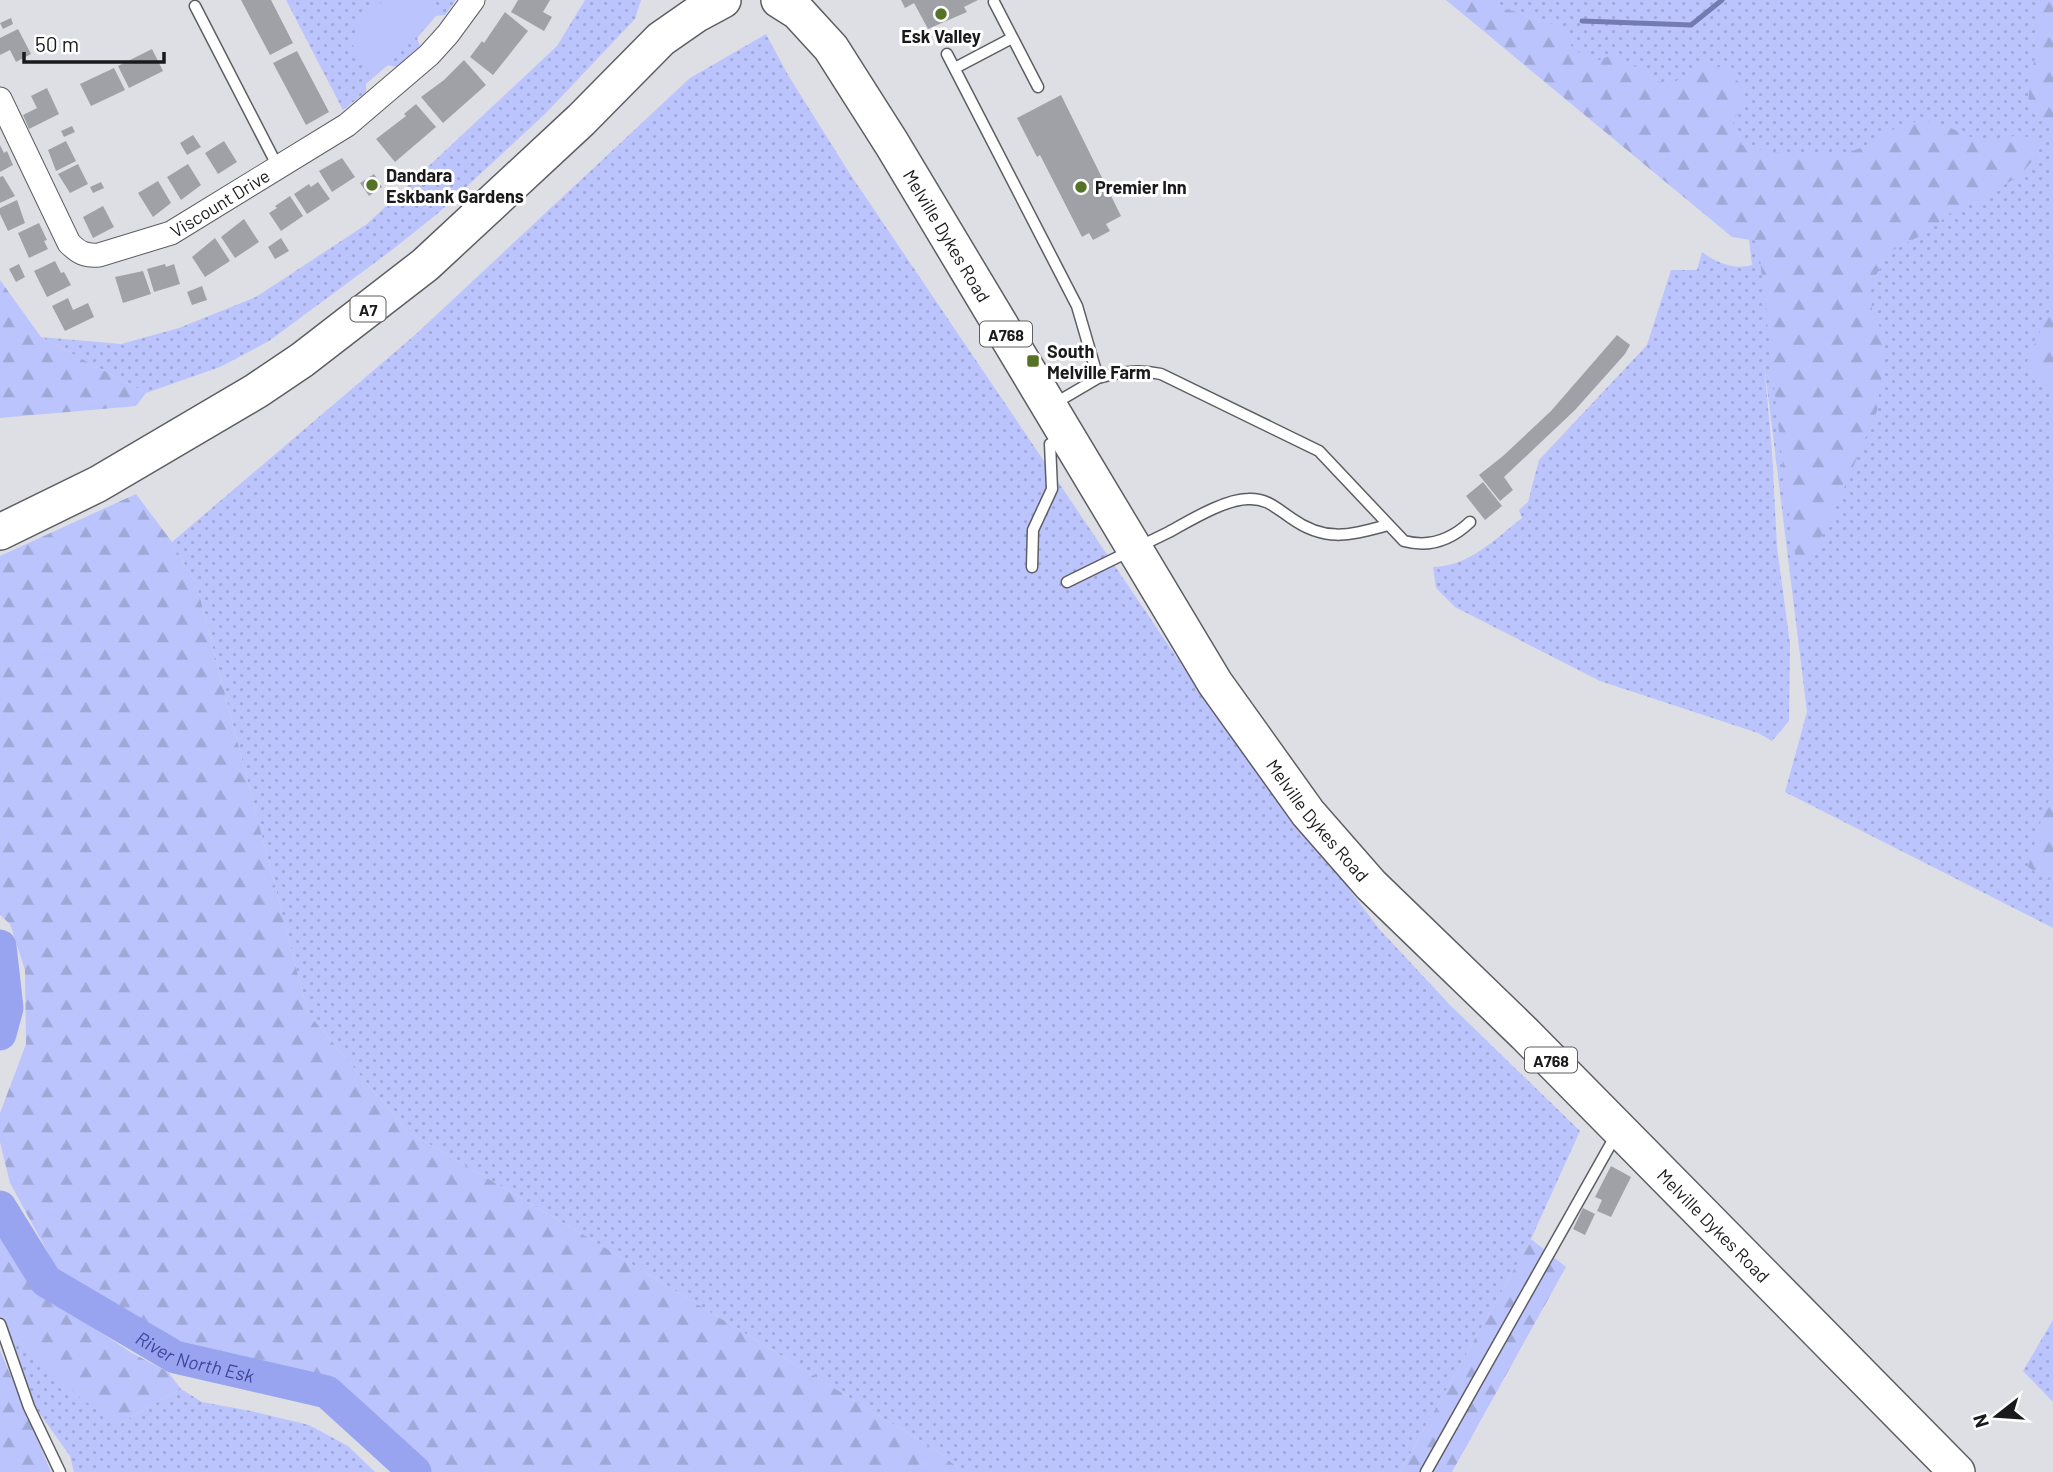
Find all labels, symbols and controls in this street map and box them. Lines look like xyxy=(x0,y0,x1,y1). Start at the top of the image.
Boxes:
marker: Esk Valley xyxy=(933,6,949,22)
scale bar xyxy=(24,21,164,65)
place label: Esk Valley xyxy=(901,25,981,47)
text: 50 m xyxy=(35,31,79,56)
street label: Viscount Drive xyxy=(166,164,274,242)
place label: Dandara Eskbank Gardens xyxy=(386,164,524,207)
street label: Melville Dykes Road xyxy=(899,165,995,306)
place label: Premier Inn xyxy=(1095,176,1187,198)
marker: Dandara Eskbank Gardens xyxy=(364,177,380,193)
marker: Premier Inn xyxy=(1073,179,1089,195)
road number: A7 xyxy=(350,296,386,322)
road number: A768 xyxy=(980,322,1032,346)
place label: South Melville Farm xyxy=(1047,340,1151,383)
marker: South Melville Farm xyxy=(1025,353,1041,369)
street label: Melville Dykes Road xyxy=(1262,755,1374,886)
road number: A768 xyxy=(1525,1048,1577,1072)
street label: Melville Dykes Road xyxy=(1653,1164,1775,1287)
water label: River North Esk xyxy=(132,1325,257,1387)
north arrow xyxy=(1962,1381,2032,1451)
text: N xyxy=(1967,1412,1993,1431)

